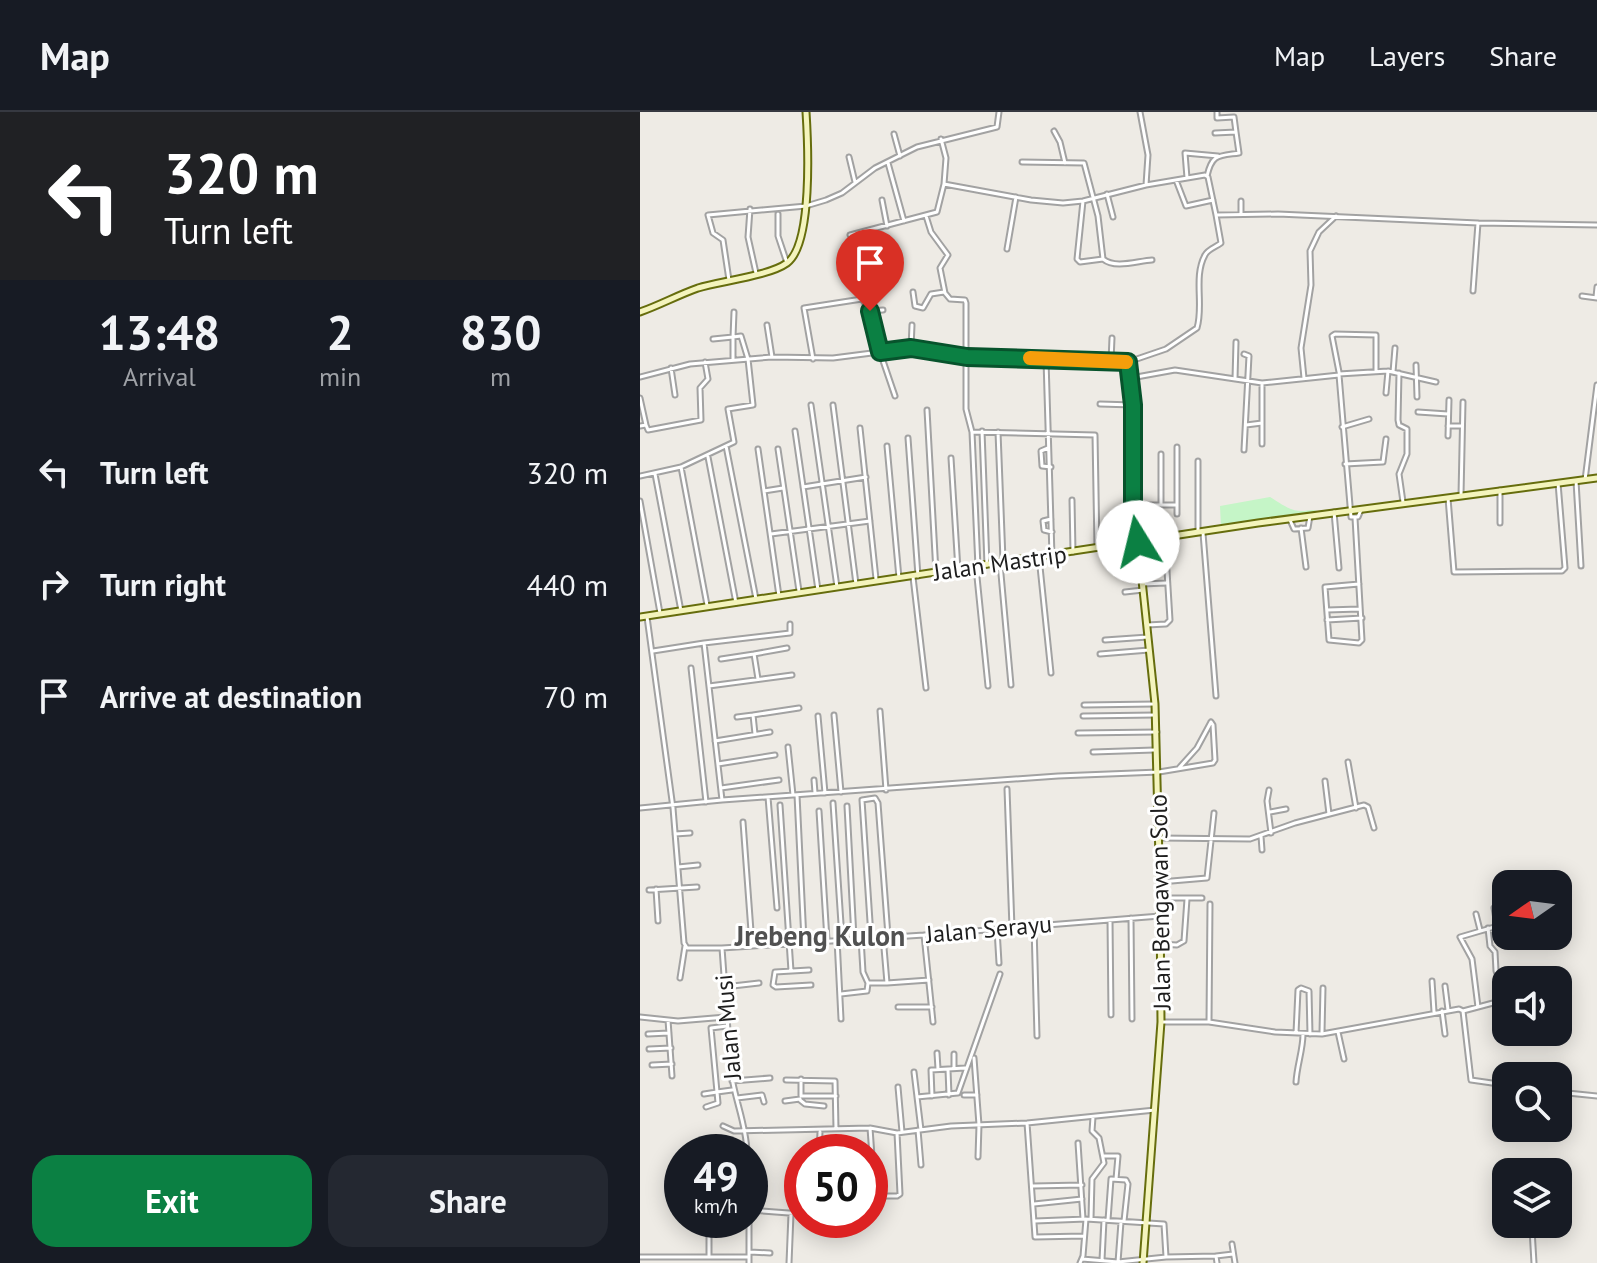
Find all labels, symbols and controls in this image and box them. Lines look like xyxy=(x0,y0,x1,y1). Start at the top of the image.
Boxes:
text: Map xyxy=(40,31,110,80)
text: Map xyxy=(1274,37,1325,74)
text: Layers xyxy=(1369,37,1445,74)
text: Share xyxy=(1489,37,1557,74)
text: 320 m xyxy=(164,137,319,209)
icon: left xyxy=(32,144,136,248)
text: Turn left xyxy=(164,207,293,254)
pin xyxy=(836,229,904,311)
icon: arrive xyxy=(848,241,892,285)
text: 13:48 xyxy=(99,301,220,363)
text: 2 xyxy=(326,301,354,363)
text: 830 xyxy=(460,301,541,363)
text: Arrival xyxy=(123,360,196,393)
text: min xyxy=(319,360,361,393)
text: m xyxy=(490,360,511,393)
icon: left xyxy=(32,450,76,494)
text: Turn left xyxy=(100,453,208,492)
text: 320 m xyxy=(527,453,608,492)
position arrow xyxy=(1096,500,1180,584)
street label: Jalan Mastrip xyxy=(930,538,1069,588)
icon: right xyxy=(32,562,76,606)
text: Turn right xyxy=(100,565,226,604)
text: 440 m xyxy=(527,565,608,604)
icon: arrive xyxy=(32,674,76,718)
text: Arrive at destination xyxy=(100,677,362,716)
text: 70 m xyxy=(543,677,608,716)
street label: Jalan Bengawan Solo xyxy=(1143,794,1177,1011)
north arrow xyxy=(1492,870,1572,950)
map controls xyxy=(1492,870,1572,1238)
street label: Jalan Serayu xyxy=(924,908,1053,950)
district label: Jrebeng Kulon xyxy=(734,917,905,954)
button: sound xyxy=(1492,966,1572,1046)
street label: Jalan Musi xyxy=(708,973,748,1082)
button: search xyxy=(1492,1062,1572,1142)
speed limit sign: 50 xyxy=(784,1134,888,1238)
text: 49 xyxy=(693,1150,739,1202)
button: Exit xyxy=(32,1155,312,1247)
button: Share xyxy=(328,1155,608,1247)
button: layers xyxy=(1492,1158,1572,1238)
text: km/h xyxy=(694,1193,738,1219)

